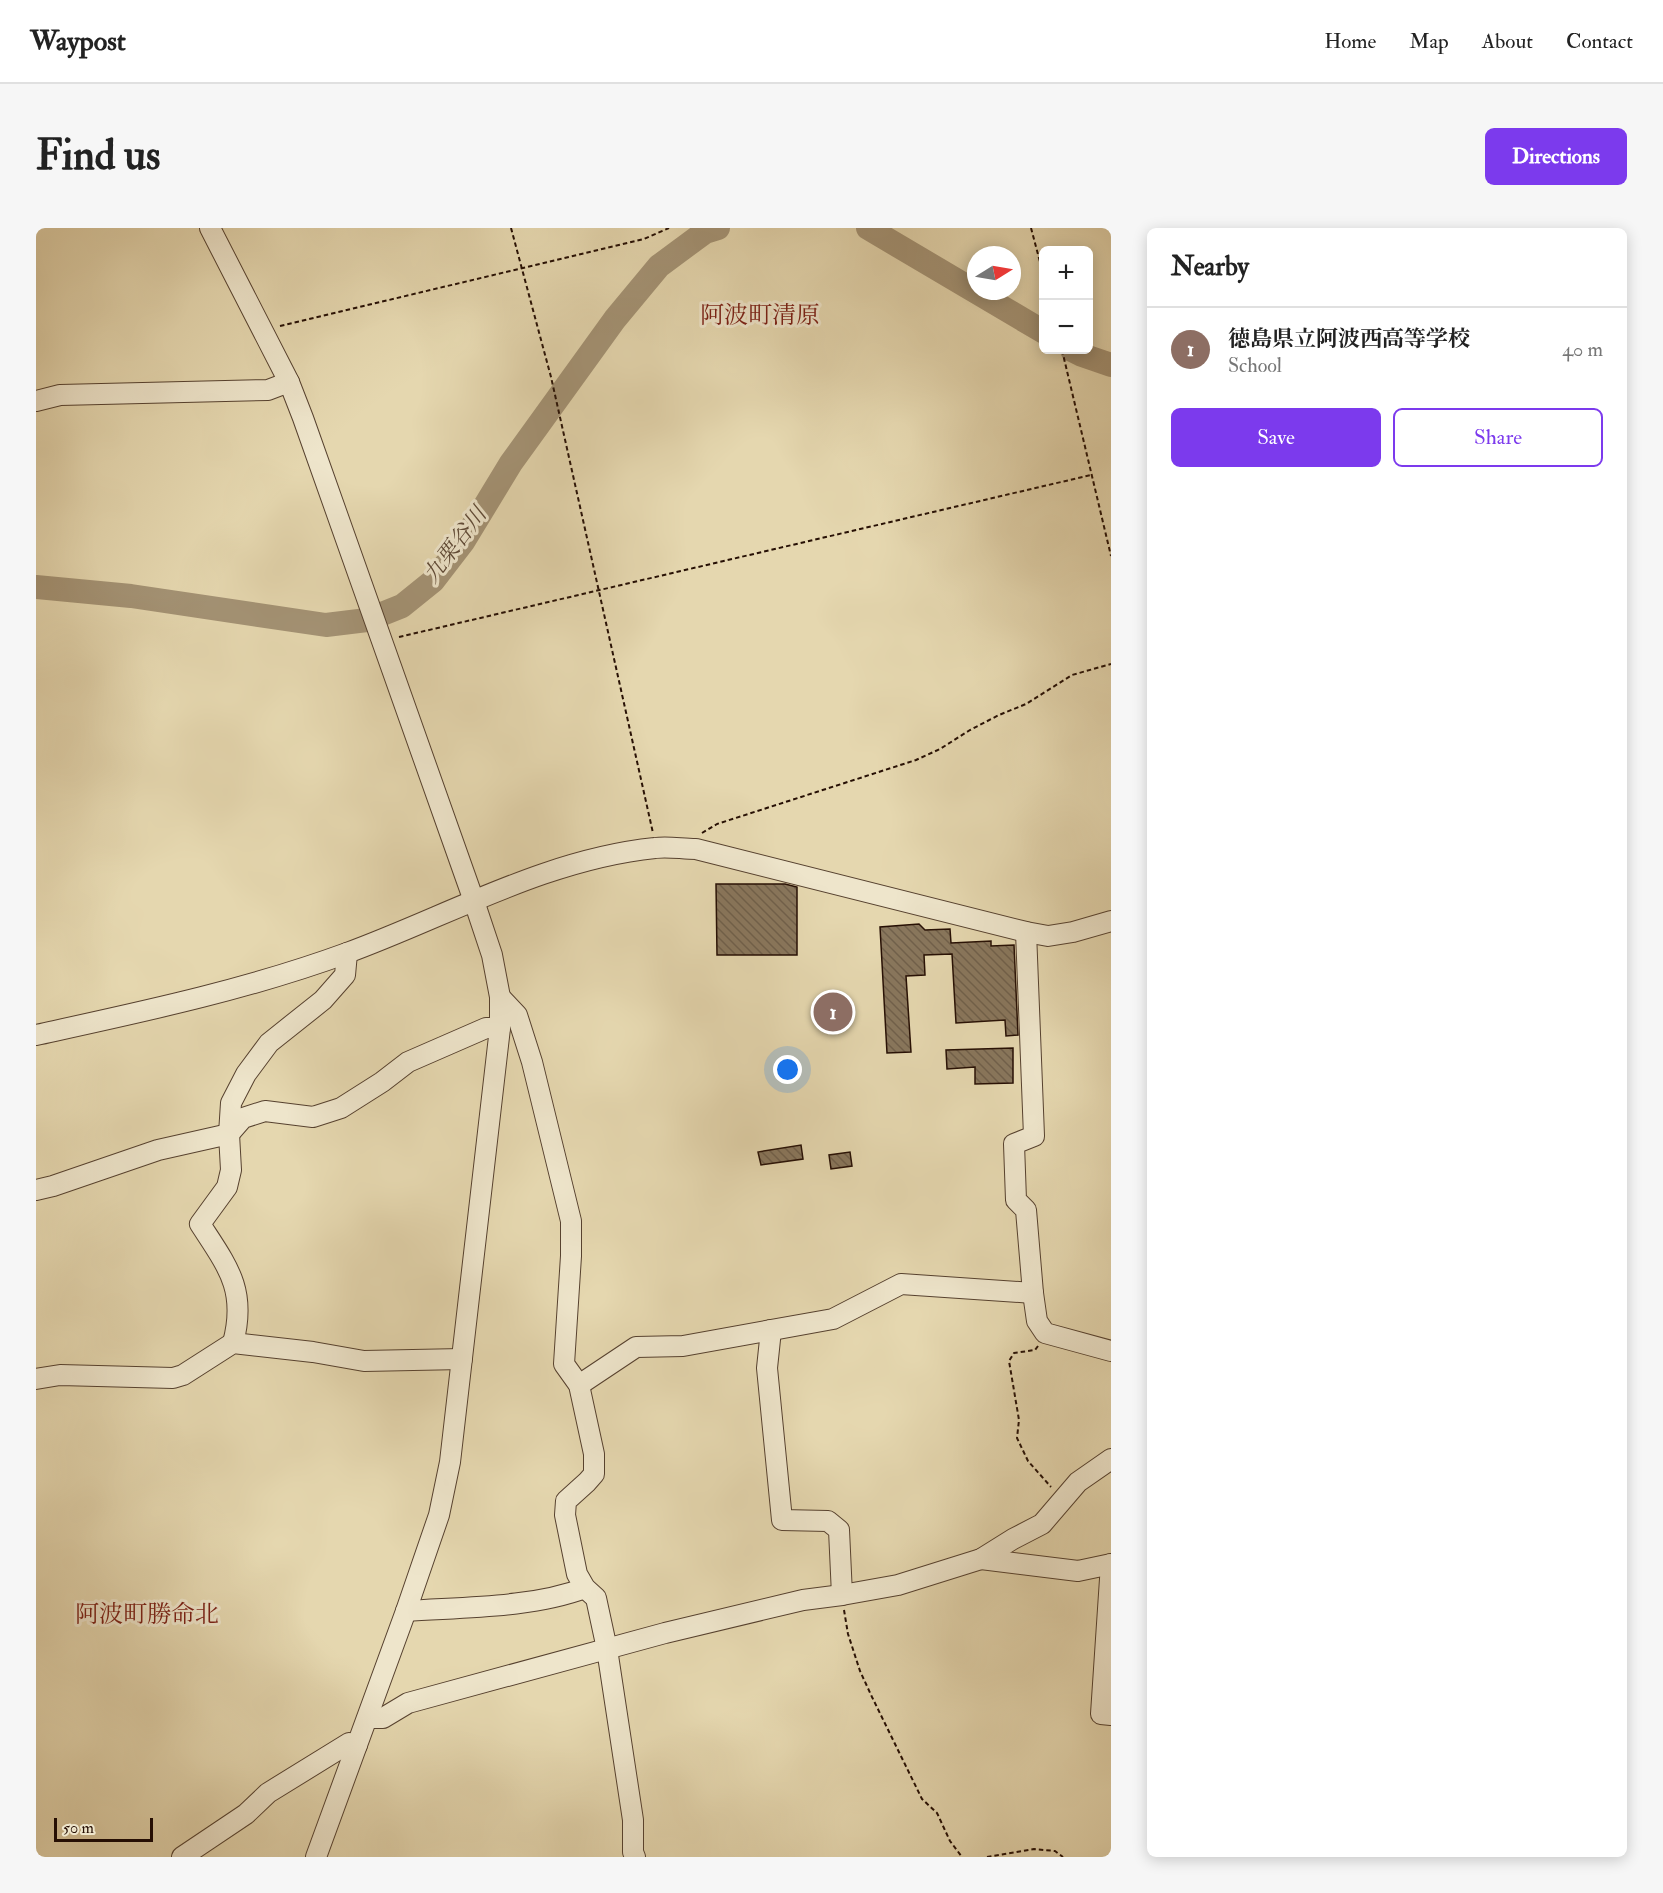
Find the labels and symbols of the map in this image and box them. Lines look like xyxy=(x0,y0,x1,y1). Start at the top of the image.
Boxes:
north arrow xyxy=(967,246,1021,300)
district label: 阿波町清原 xyxy=(700,300,820,331)
water label: 九栗谷川 xyxy=(417,500,494,589)
pin: 1 xyxy=(814,990,852,1034)
your location xyxy=(773,1055,802,1084)
district label: 阿波町勝命北 xyxy=(75,1599,219,1630)
scale bar xyxy=(54,1815,153,1842)

